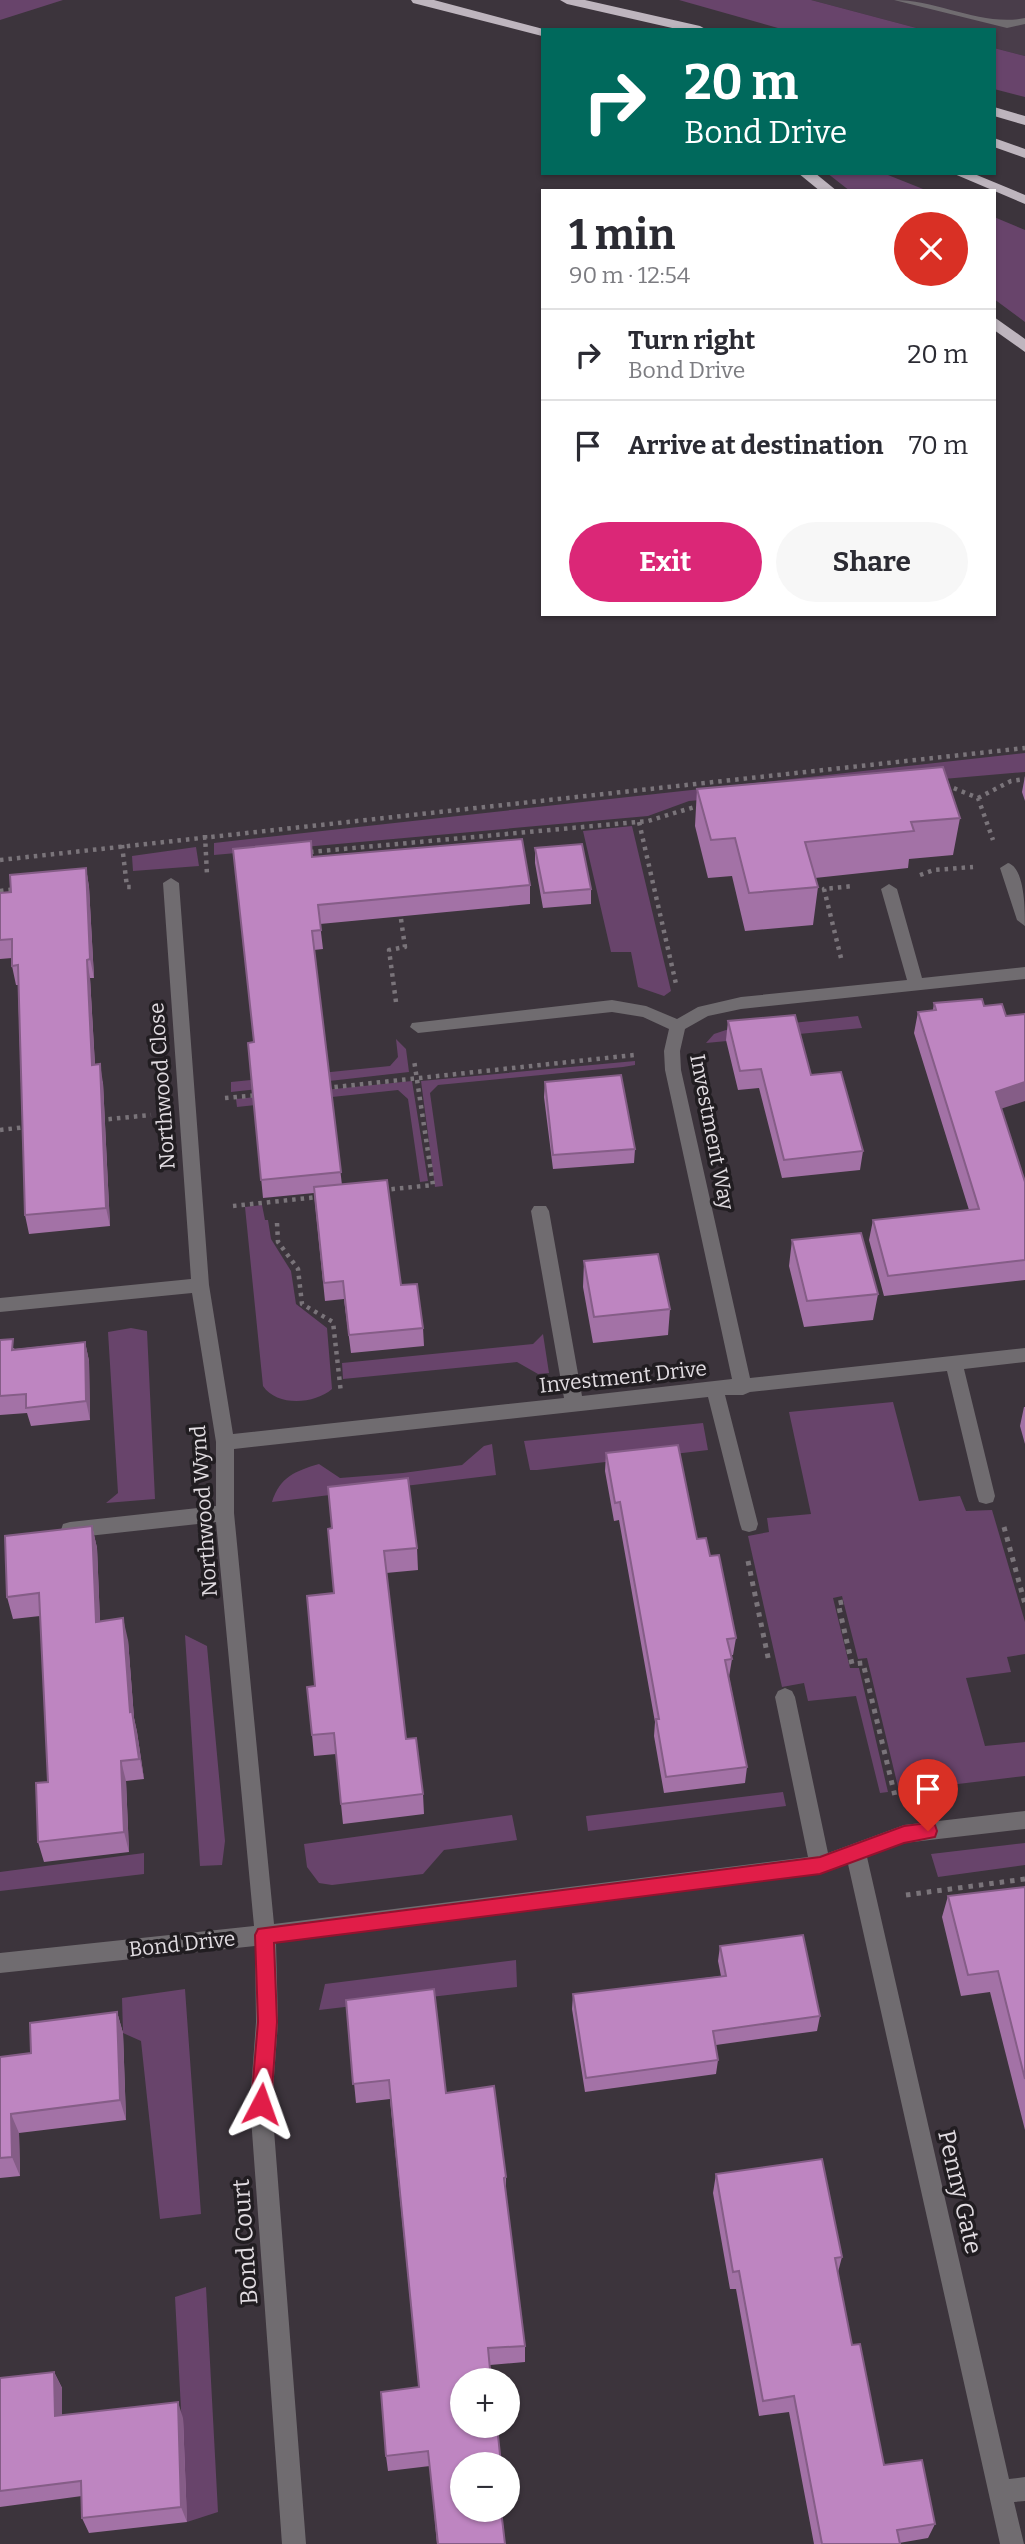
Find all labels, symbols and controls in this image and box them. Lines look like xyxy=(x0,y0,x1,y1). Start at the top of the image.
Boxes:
text: 20 m xyxy=(684,53,798,112)
icon: right xyxy=(569,56,660,147)
text: Bond Drive xyxy=(684,113,847,151)
text: 1 min xyxy=(569,210,675,260)
button: close xyxy=(894,212,968,286)
text: 90 m · 12:54 xyxy=(569,261,690,289)
text: Turn right xyxy=(628,325,755,356)
icon: right xyxy=(569,336,607,374)
text: 20 m xyxy=(907,339,968,370)
text: Bond Drive xyxy=(628,356,745,384)
icon: arrive xyxy=(569,427,607,465)
text: Arrive at destination xyxy=(628,430,883,461)
text: 70 m xyxy=(909,430,968,461)
button: Exit xyxy=(569,522,762,602)
button: Share xyxy=(776,522,968,602)
street label: Northwood Close xyxy=(143,1002,181,1170)
street label: Investment Way xyxy=(684,1052,740,1213)
street label: Investment Drive xyxy=(538,1355,708,1399)
street label: Northwood Wynd xyxy=(185,1424,223,1598)
pin xyxy=(898,1759,958,1831)
icon: arrive xyxy=(909,1770,947,1808)
street label: Bond Drive xyxy=(127,1925,237,1963)
position arrow xyxy=(224,2067,298,2141)
street label: Penny Gate xyxy=(932,2127,988,2257)
street label: Bond Court xyxy=(227,2178,263,2306)
map controls xyxy=(450,2368,520,2522)
button: + xyxy=(450,2368,520,2438)
button: − xyxy=(450,2452,520,2522)

